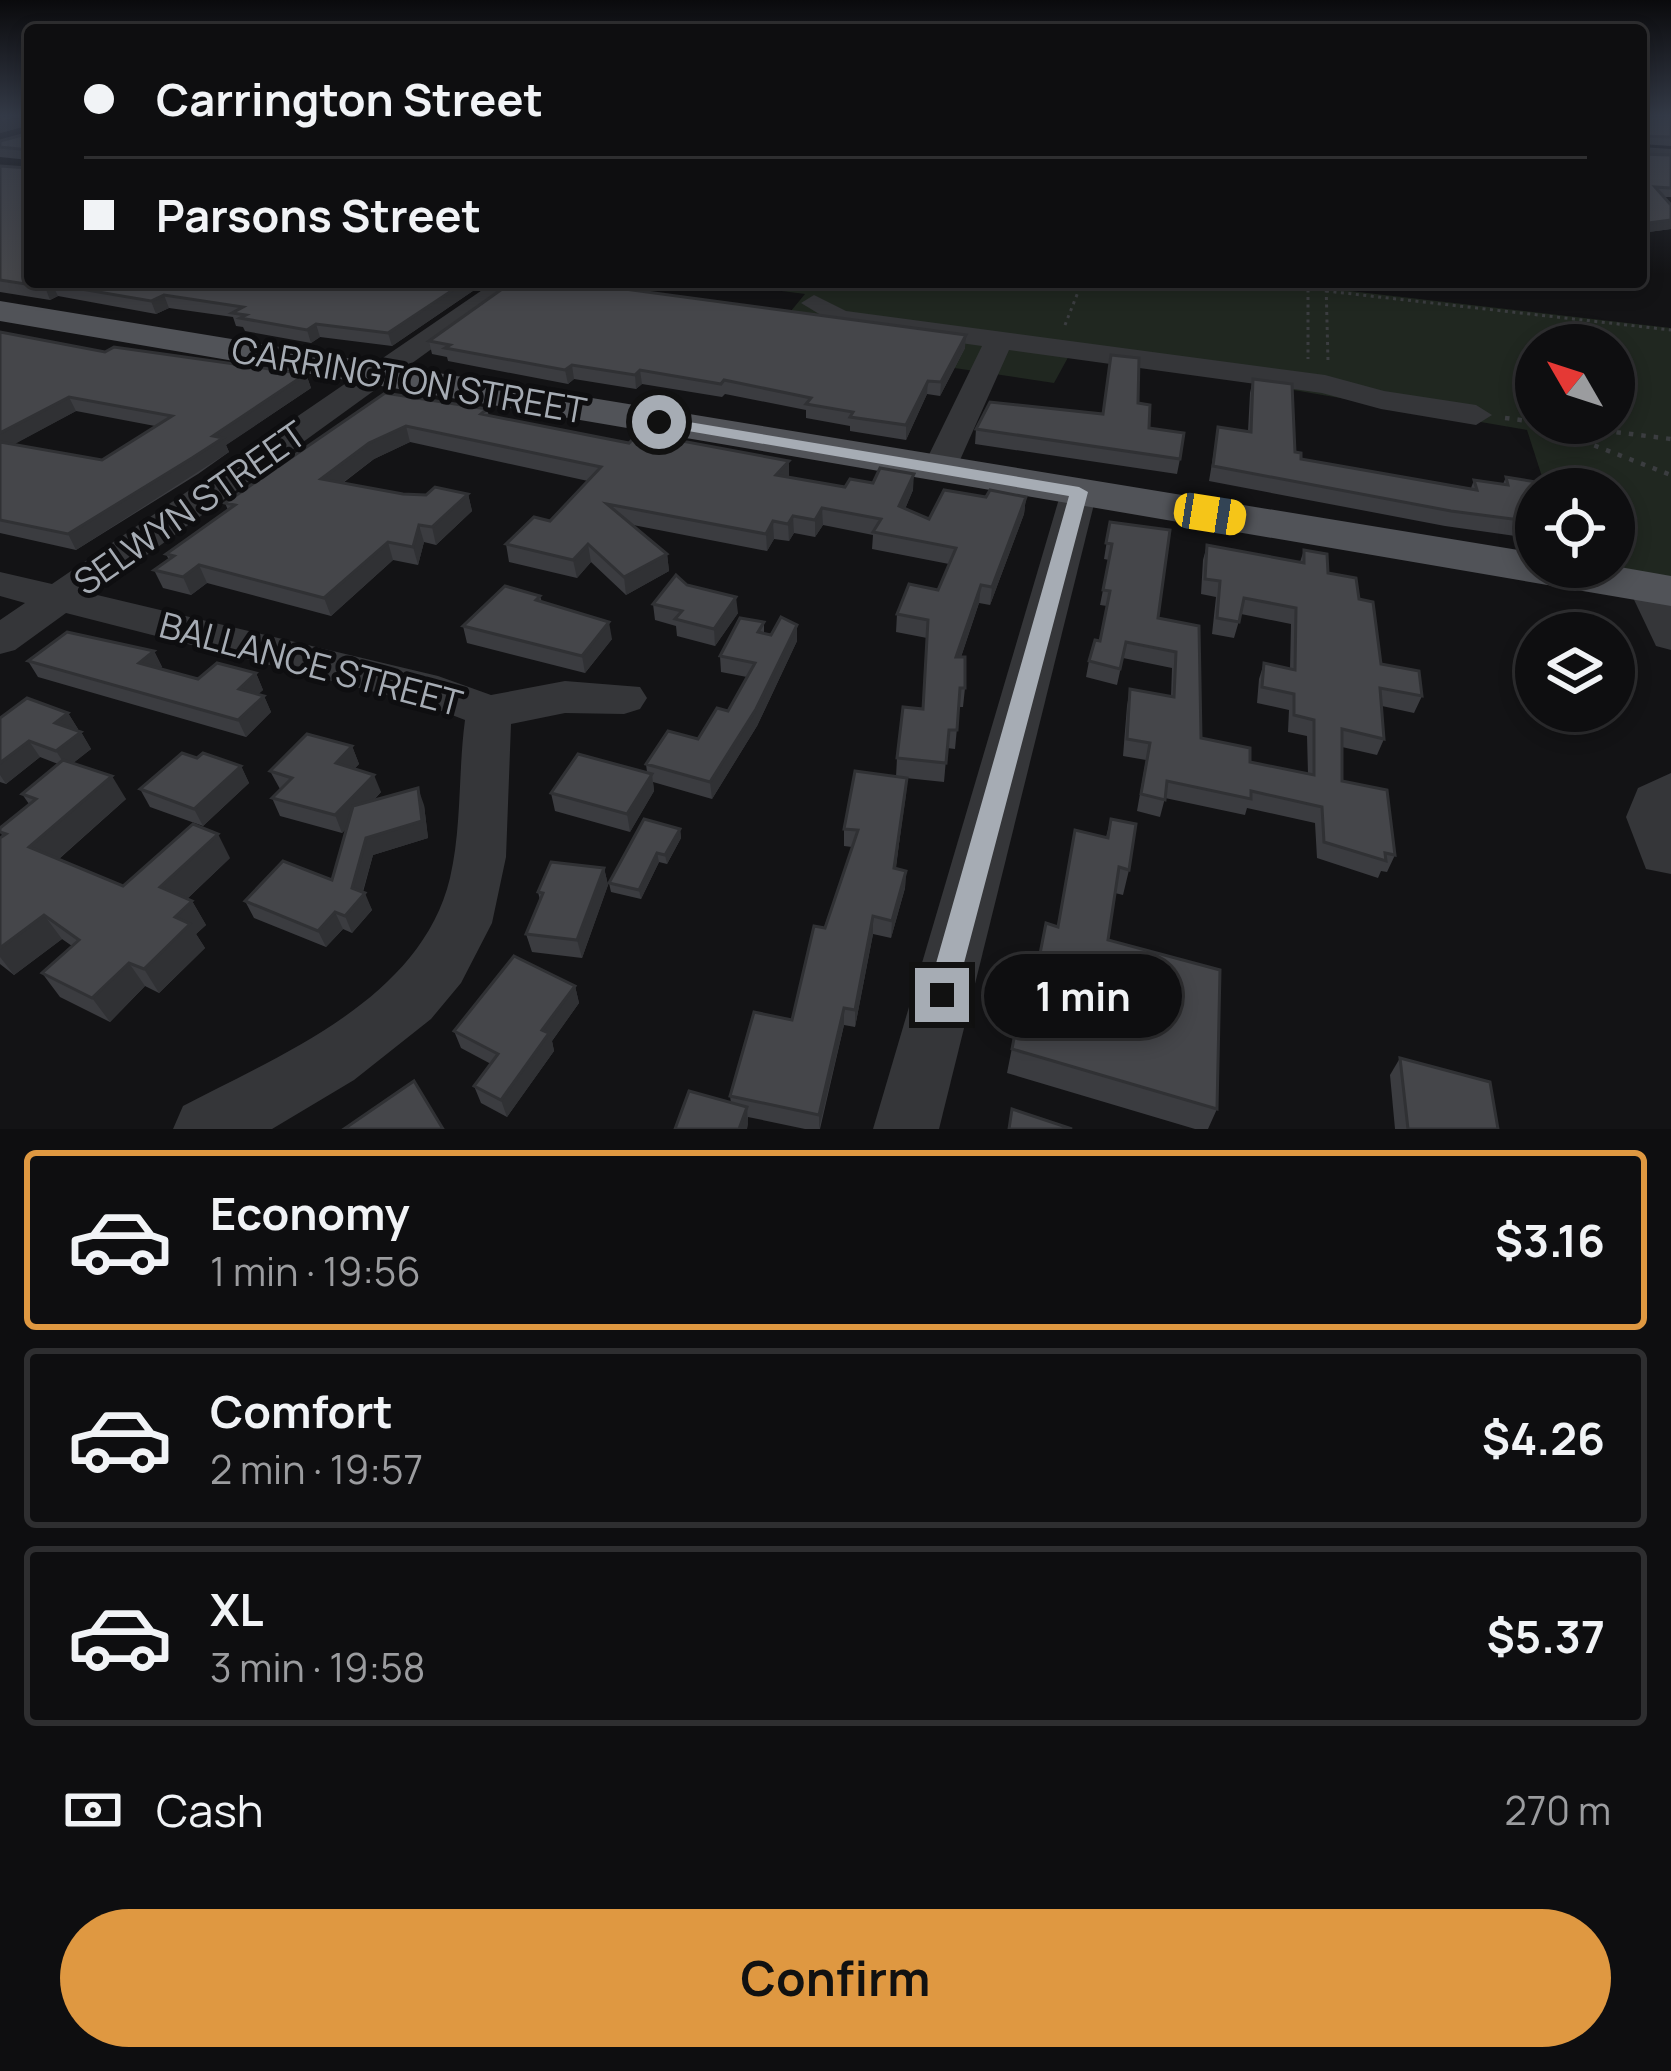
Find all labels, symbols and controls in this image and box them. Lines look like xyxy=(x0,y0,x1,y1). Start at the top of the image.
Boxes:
text: Carrington Street xyxy=(156,68,543,130)
text: Parsons Street xyxy=(156,184,481,246)
street label: CARRINGTON STREET xyxy=(228,324,591,435)
north arrow xyxy=(1515,324,1635,444)
map controls xyxy=(1515,324,1635,732)
route start xyxy=(632,395,686,449)
street label: SELWYN STREET xyxy=(64,409,316,606)
button: locate xyxy=(1515,468,1635,588)
car xyxy=(1172,491,1248,537)
street label: BALLANCE STREET xyxy=(154,600,468,728)
button: layers xyxy=(1515,612,1635,732)
callout: 1 min xyxy=(984,953,1182,1037)
route end xyxy=(915,968,969,1022)
text: 1 min xyxy=(1035,969,1131,1023)
text: Economy xyxy=(210,1182,410,1244)
icon: car xyxy=(66,1186,174,1294)
text: $3.16 xyxy=(1495,1209,1605,1271)
text: 1 min · 19:56 xyxy=(210,1244,421,1298)
text: Comfort xyxy=(210,1380,393,1442)
icon: car xyxy=(66,1384,174,1492)
text: $4.26 xyxy=(1482,1407,1605,1469)
text: 2 min · 19:57 xyxy=(210,1442,423,1496)
text: XL xyxy=(210,1578,264,1640)
icon: car xyxy=(66,1582,174,1690)
text: $5.37 xyxy=(1487,1605,1605,1667)
text: 3 min · 19:58 xyxy=(210,1640,425,1694)
icon: cash xyxy=(60,1777,126,1843)
text: Cash xyxy=(156,1779,264,1841)
text: 270 m xyxy=(1505,1783,1611,1837)
button: Confirm xyxy=(60,1909,1611,2047)

